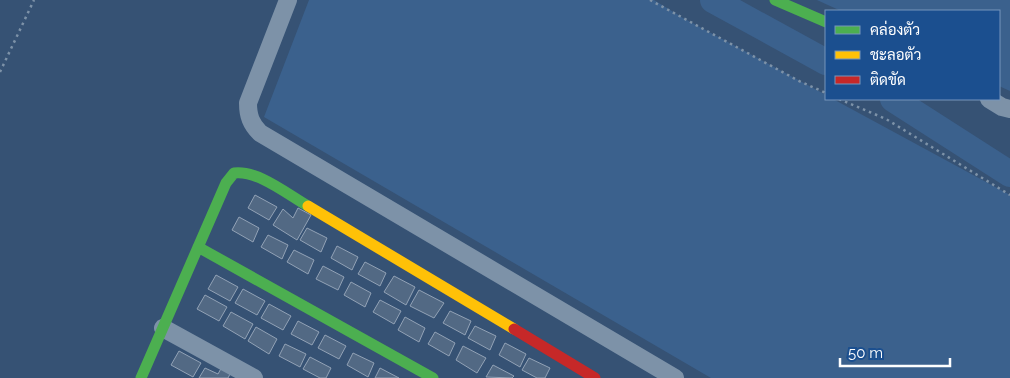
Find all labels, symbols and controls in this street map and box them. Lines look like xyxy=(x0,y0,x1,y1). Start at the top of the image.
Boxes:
legend xyxy=(825,10,1000,100)
text: คล่องตัว xyxy=(870,20,920,39)
text: ชะลอตัว xyxy=(870,46,921,64)
text: ติดขัด xyxy=(870,71,906,89)
scale bar xyxy=(840,336,950,368)
text: 50 m xyxy=(848,344,883,362)

